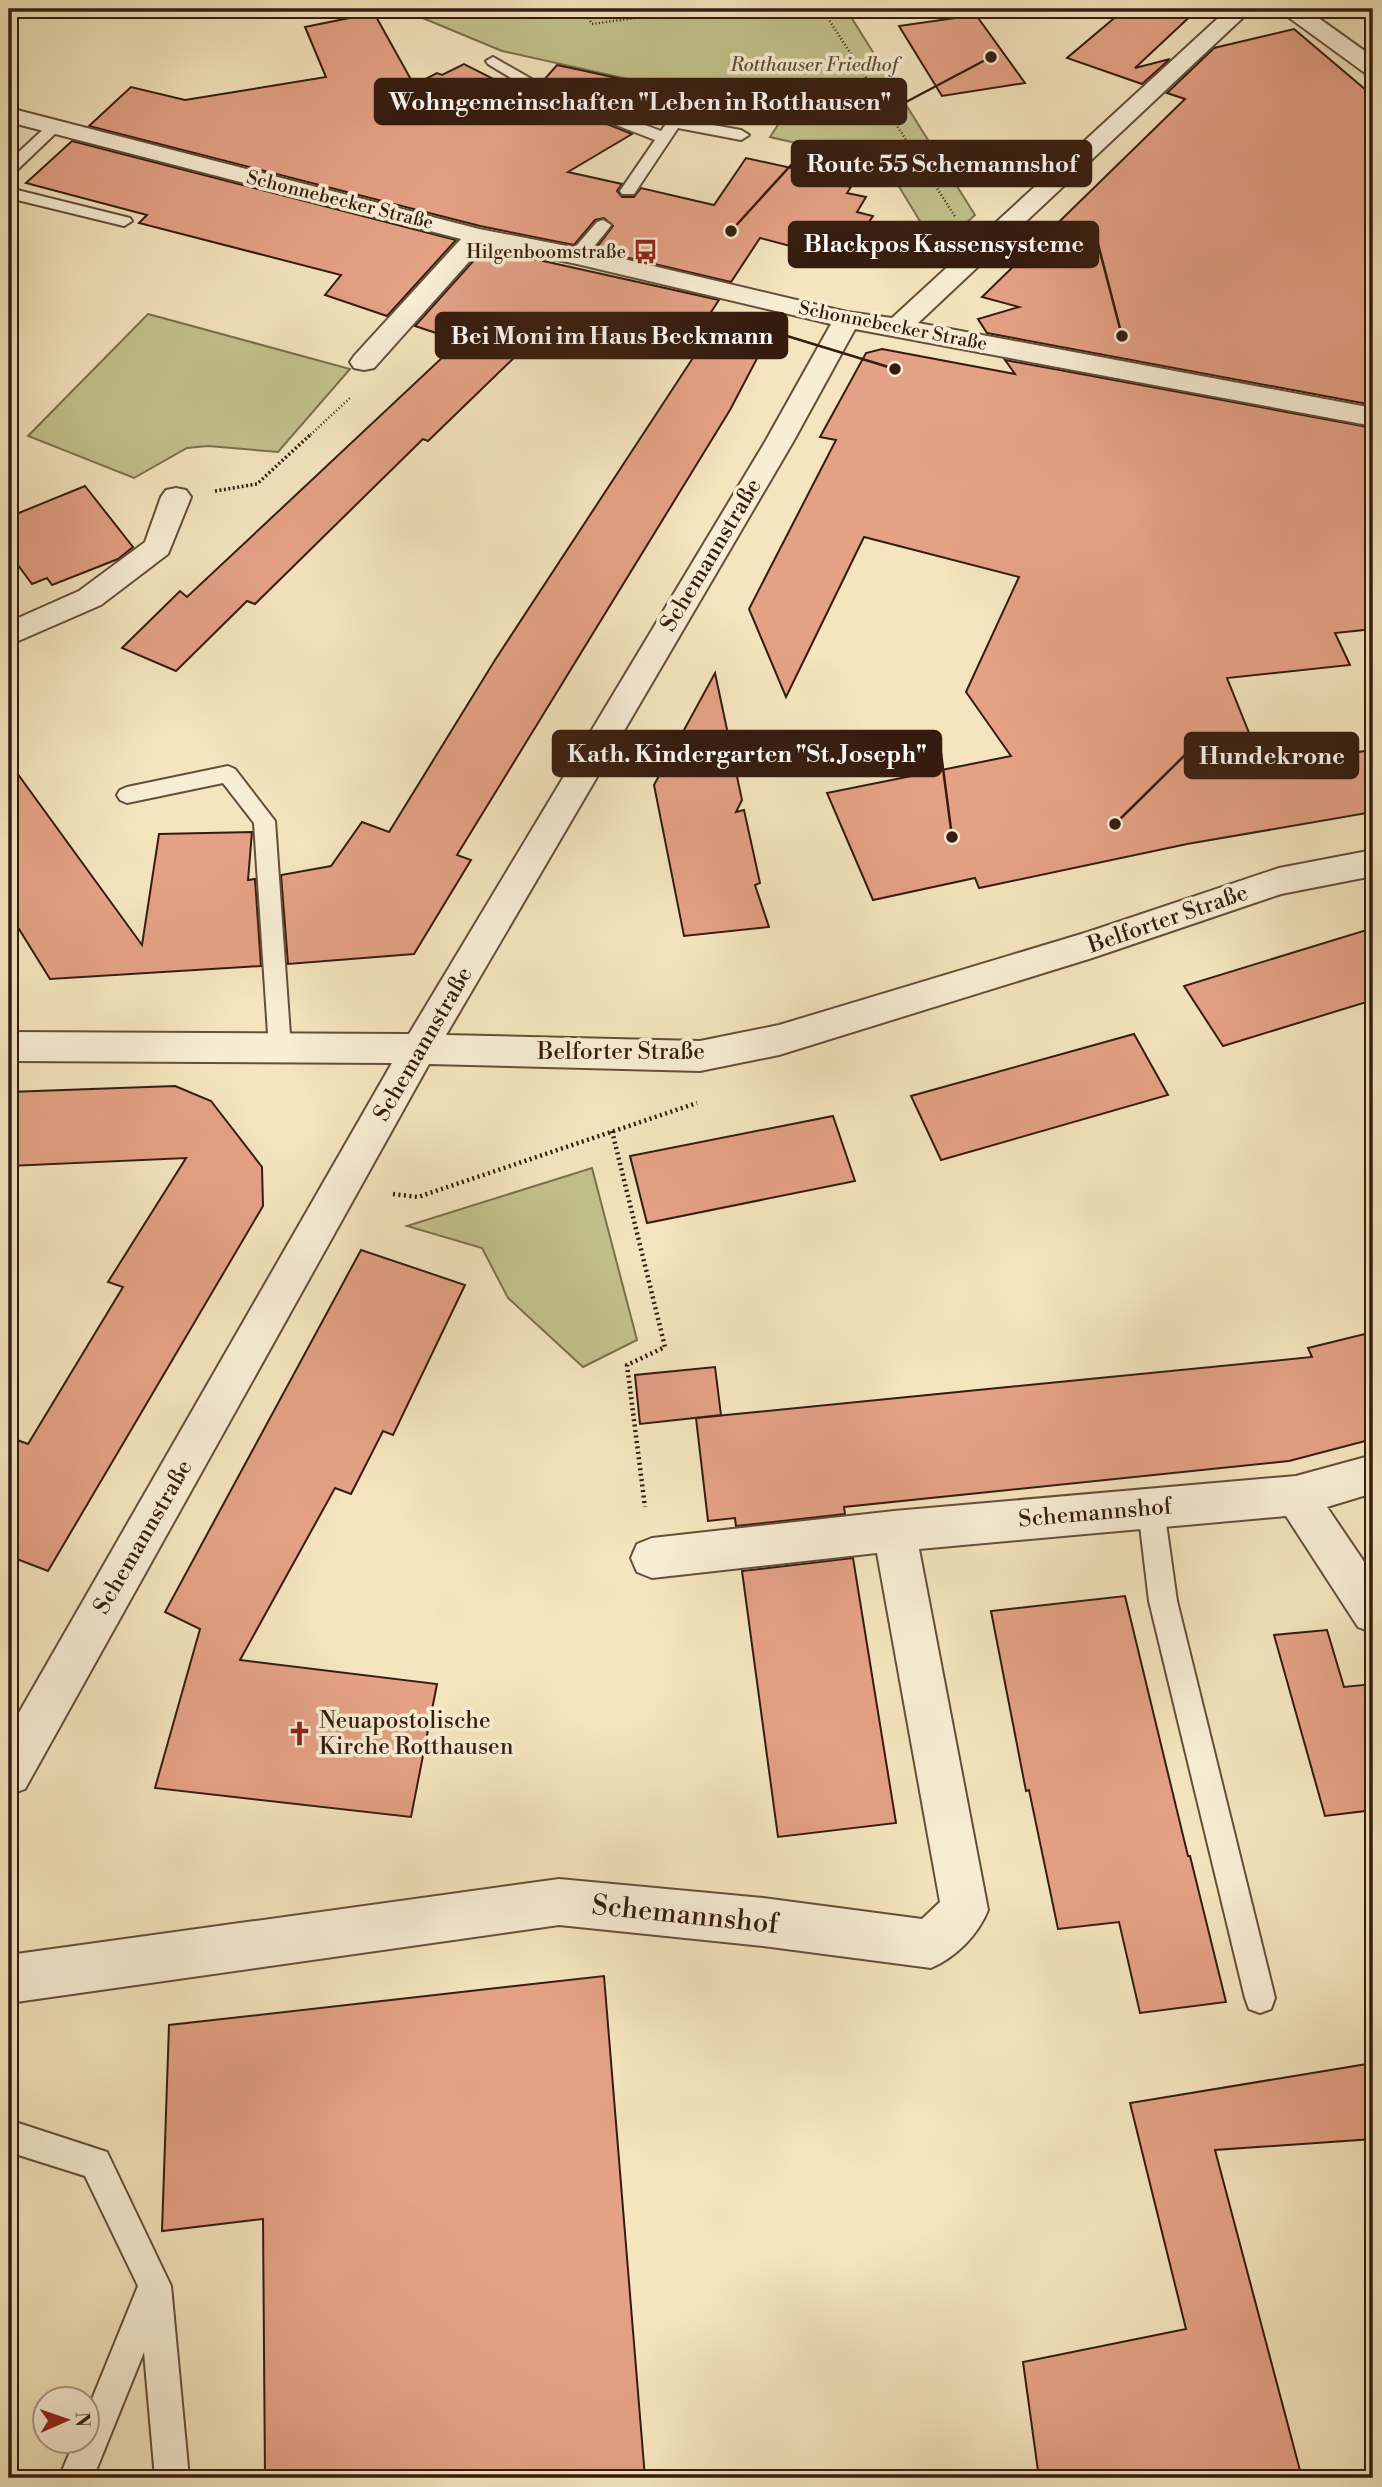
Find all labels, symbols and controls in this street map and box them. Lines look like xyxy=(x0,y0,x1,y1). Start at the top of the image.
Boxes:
park label: Rotthauser Friedhof xyxy=(729,53,903,77)
callout: Wohngemeinschaften "Leben in Rotthausen" xyxy=(375,79,906,124)
text: Wohngemeinschaften "Leben in Rotthausen" xyxy=(388,88,891,118)
callout: Route 55 Schemannshof xyxy=(792,141,1091,186)
text: Route 55 Schemannshof xyxy=(807,150,1080,180)
street label: Schonnebecker Straße xyxy=(244,165,436,235)
callout: Blackpos Kassensysteme xyxy=(789,222,1098,267)
text: Blackpos Kassensysteme xyxy=(804,230,1084,260)
bus stop icon: Hilgenboomstraße xyxy=(632,238,660,266)
place label: Hilgenboomstraße xyxy=(466,240,626,264)
street label: Schonnebecker Straße xyxy=(797,296,989,356)
callout: Bei Moni im Haus Beckmann xyxy=(436,313,787,358)
text: Bei Moni im Haus Beckmann xyxy=(451,322,773,352)
street label: Schemannstraße xyxy=(654,473,768,637)
callout: Kath. Kindergarten "St. Joseph" xyxy=(553,731,941,776)
callout: Hundekrone xyxy=(1185,733,1358,778)
text: Kath. Kindergarten "St. Joseph" xyxy=(567,740,927,770)
text: Hundekrone xyxy=(1199,742,1345,772)
street label: Belforter Straße xyxy=(1083,878,1252,960)
street label: Schemannstraße xyxy=(367,962,479,1126)
street label: Belforter Straße xyxy=(536,1038,705,1066)
street label: Schemannstraße xyxy=(87,1455,199,1619)
street label: Schemannshof xyxy=(1017,1492,1175,1534)
place label: Neuapostolische Kirche Rotthausen xyxy=(319,1707,514,1761)
church icon: Neuapostolische Kirche Rotthausen xyxy=(285,1720,313,1748)
street label: Schemannshof xyxy=(590,1888,782,1942)
north arrow xyxy=(32,2386,102,2456)
text: N xyxy=(70,2412,94,2427)

